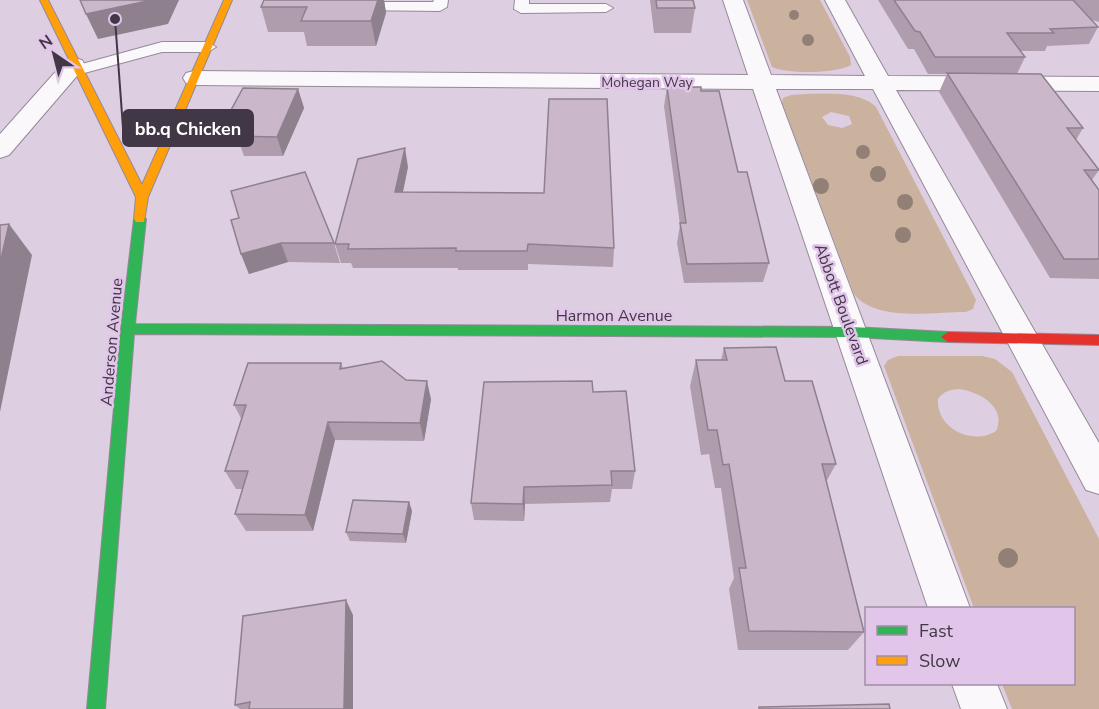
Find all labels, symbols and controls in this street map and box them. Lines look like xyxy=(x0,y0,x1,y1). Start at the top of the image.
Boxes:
north arrow xyxy=(24,24,84,84)
text: N xyxy=(35,30,57,55)
street label: Mohegan Way xyxy=(601,73,694,92)
callout: bb.q Chicken xyxy=(123,110,253,146)
text: bb.q Chicken xyxy=(135,117,241,141)
street label: Abbott Boulevard xyxy=(809,241,873,368)
street label: Anderson Avenue xyxy=(95,277,129,407)
street label: Harmon Avenue xyxy=(556,305,672,327)
legend xyxy=(865,607,1075,685)
text: Fast xyxy=(919,619,954,643)
text: Slow xyxy=(919,649,960,673)

